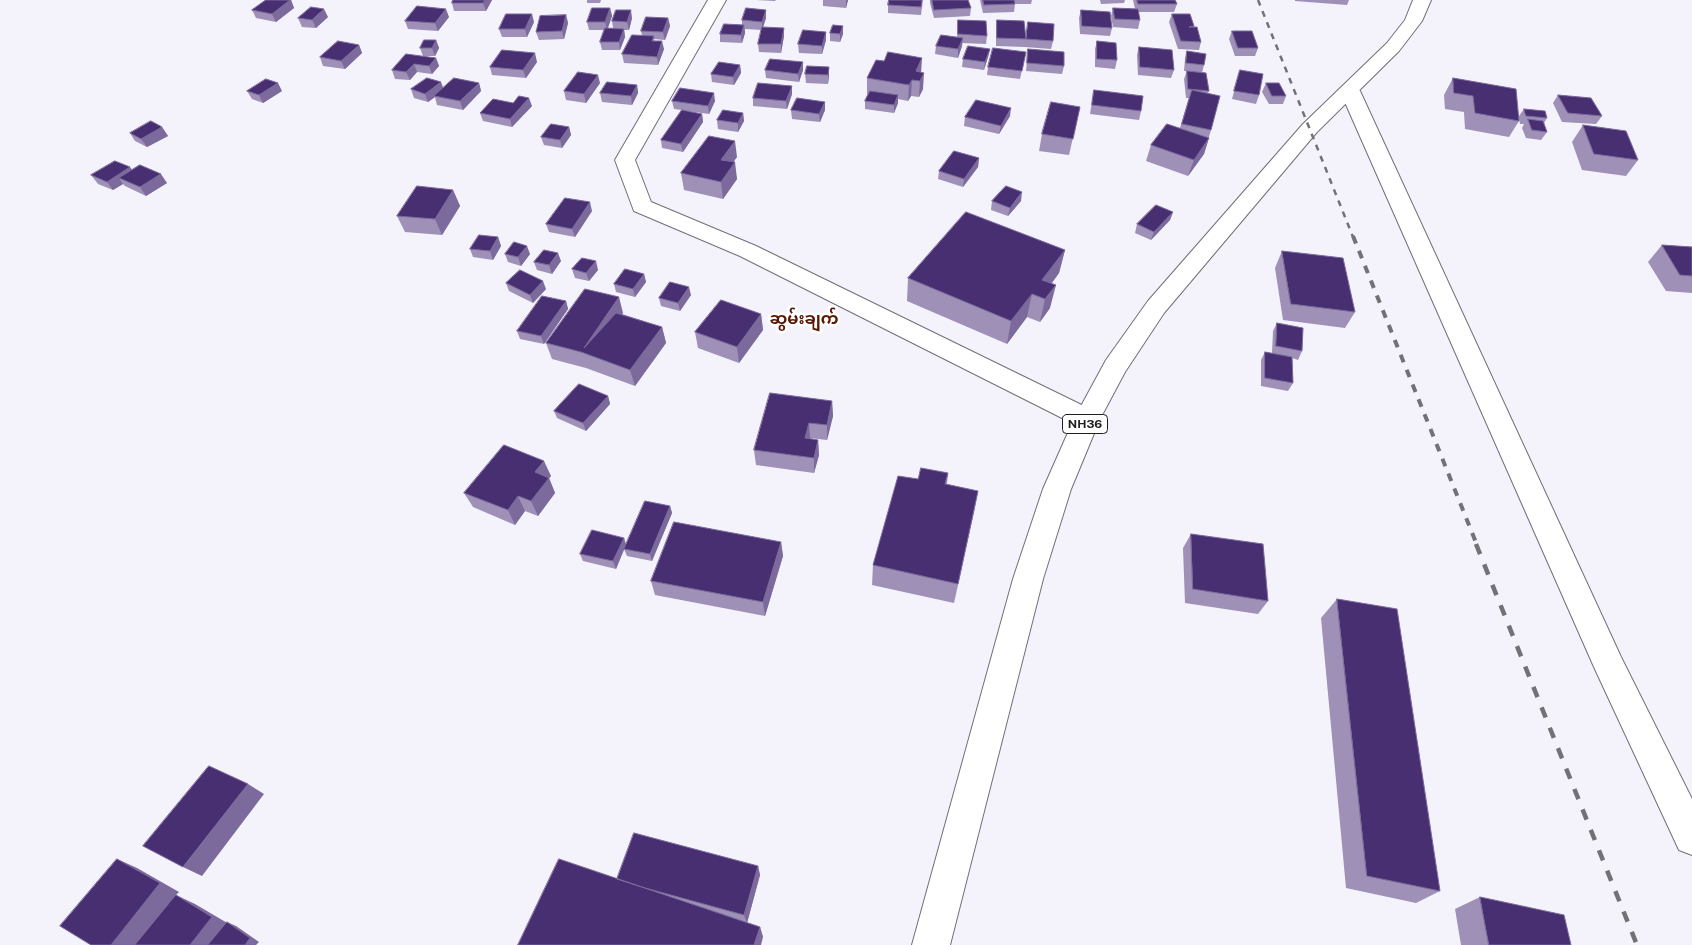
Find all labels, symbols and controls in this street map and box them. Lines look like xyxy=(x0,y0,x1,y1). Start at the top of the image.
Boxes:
district label: ဆွမ်းချက် xyxy=(770,309,838,329)
road number: NH36 xyxy=(1062,414,1108,434)

